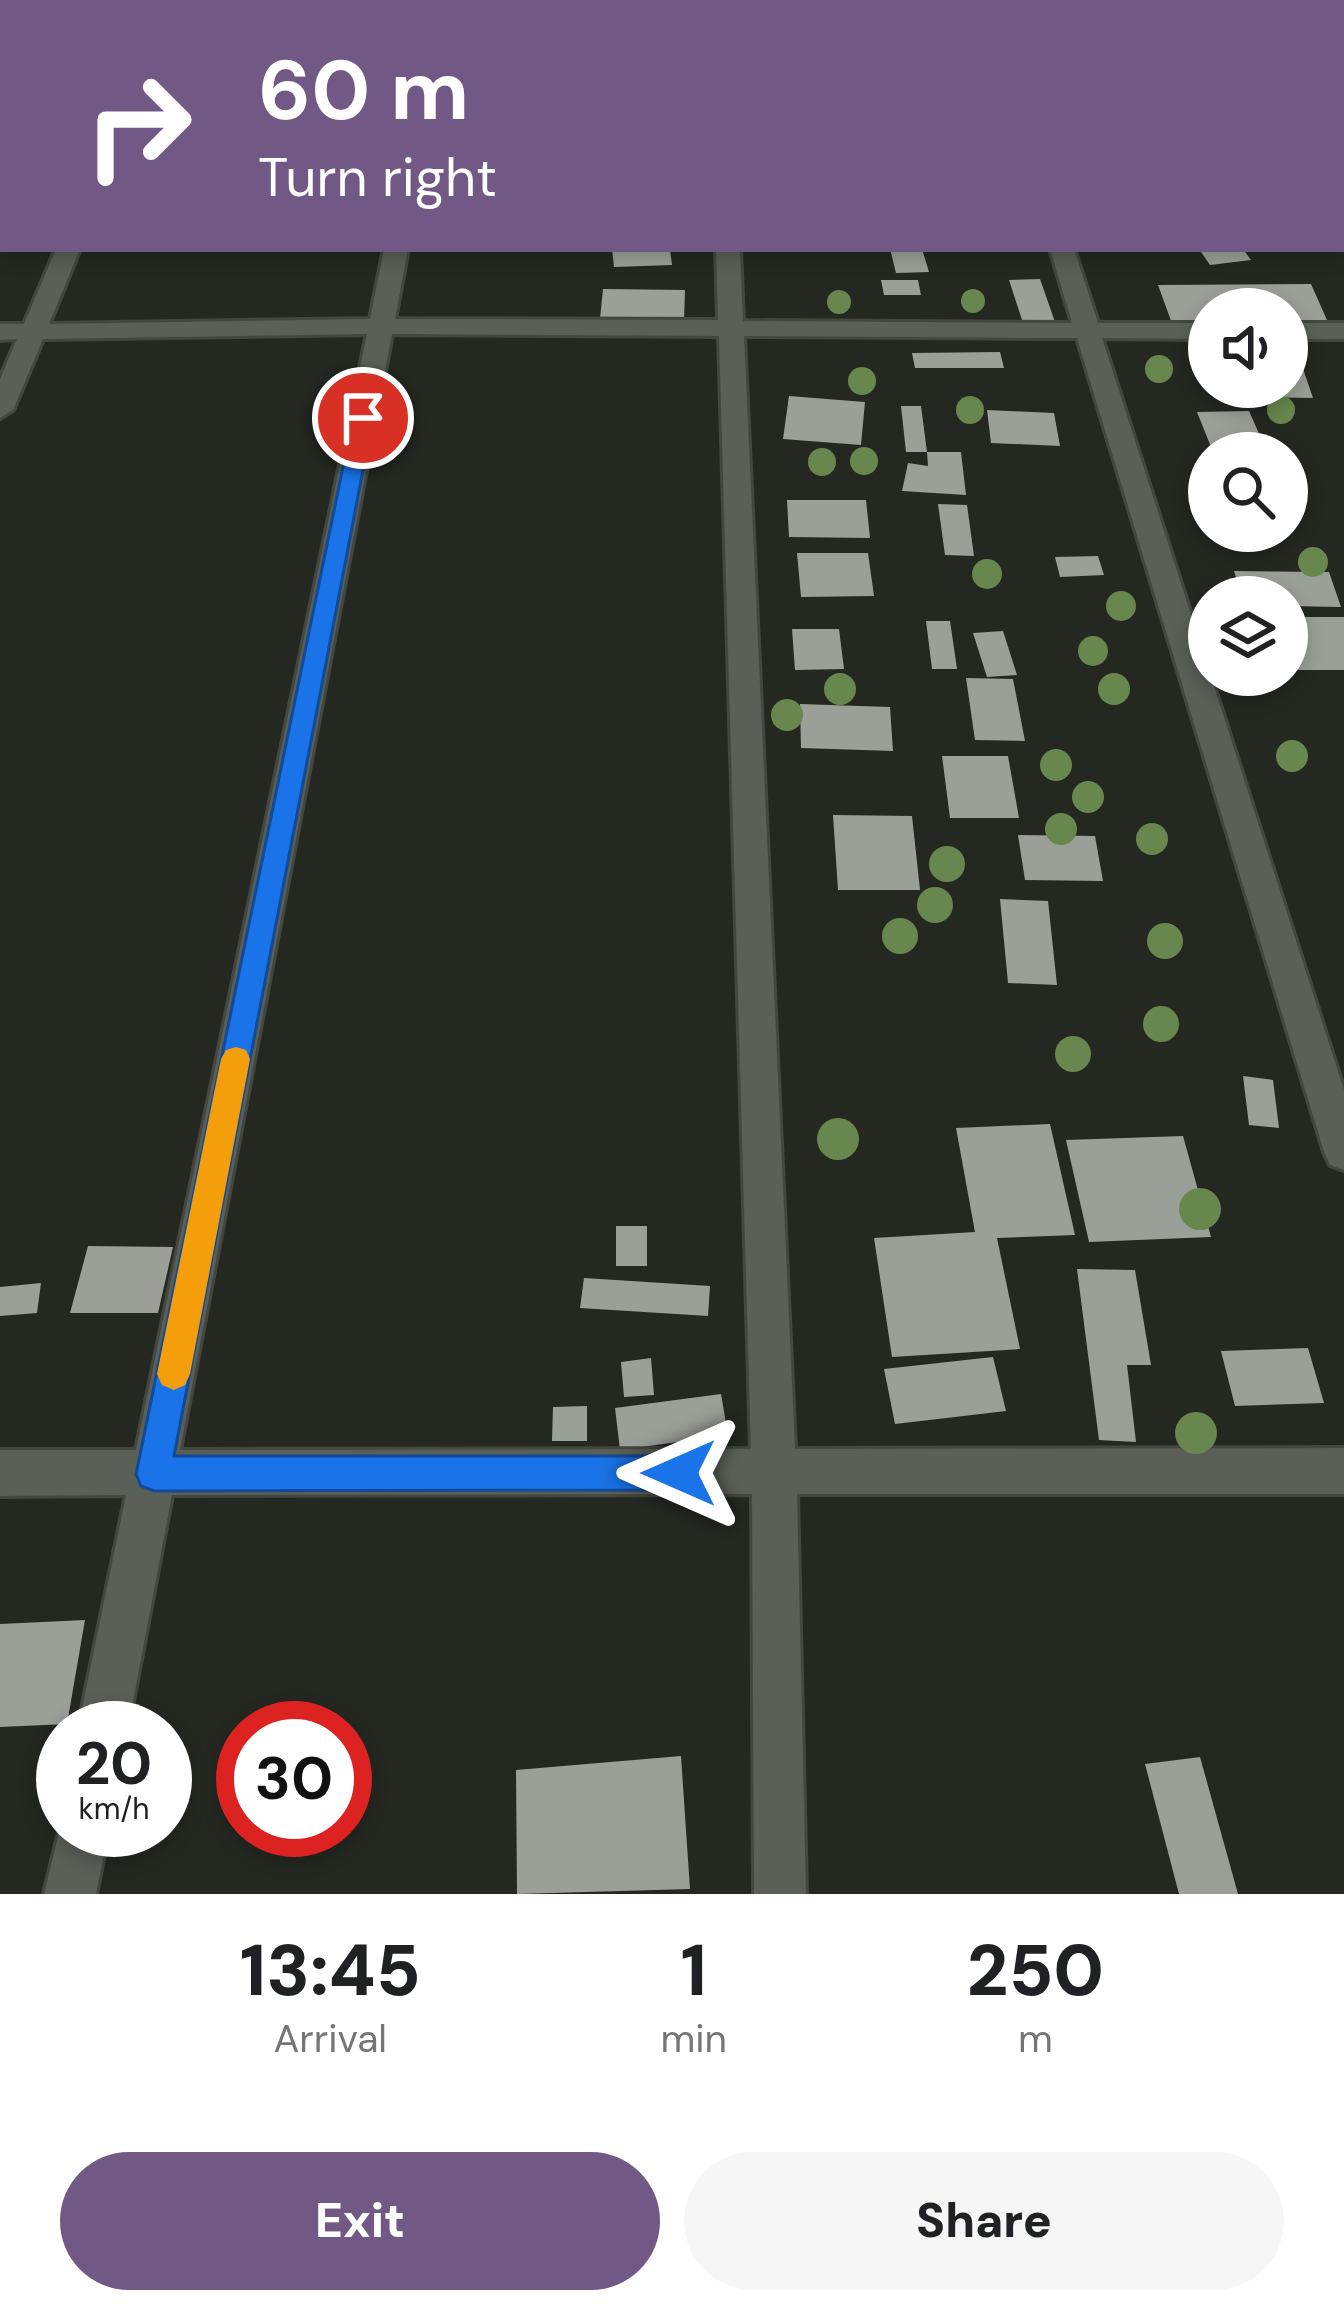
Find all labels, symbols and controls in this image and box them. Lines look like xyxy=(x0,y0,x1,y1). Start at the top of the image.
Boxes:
text: 60 m xyxy=(258,36,469,145)
icon: right xyxy=(60,48,216,204)
text: Turn right xyxy=(258,142,497,213)
map controls xyxy=(1188,288,1308,696)
button: sound xyxy=(1188,288,1308,408)
pin xyxy=(312,367,414,469)
icon: arrive xyxy=(330,385,396,451)
button: search xyxy=(1188,432,1308,552)
button: layers xyxy=(1188,576,1308,696)
position arrow xyxy=(616,1410,742,1536)
speed limit sign: 30 xyxy=(216,1701,372,1857)
text: 20 xyxy=(76,1724,152,1803)
text: km/h xyxy=(79,1789,149,1828)
text: 13:45 xyxy=(240,1924,421,2017)
text: 1 xyxy=(680,1924,707,2017)
text: 250 xyxy=(967,1924,1104,2017)
text: Arrival xyxy=(273,2013,387,2064)
text: min xyxy=(660,2013,727,2064)
text: m xyxy=(1018,2013,1053,2064)
button: Exit xyxy=(60,2152,660,2290)
button: Share xyxy=(684,2152,1284,2290)

